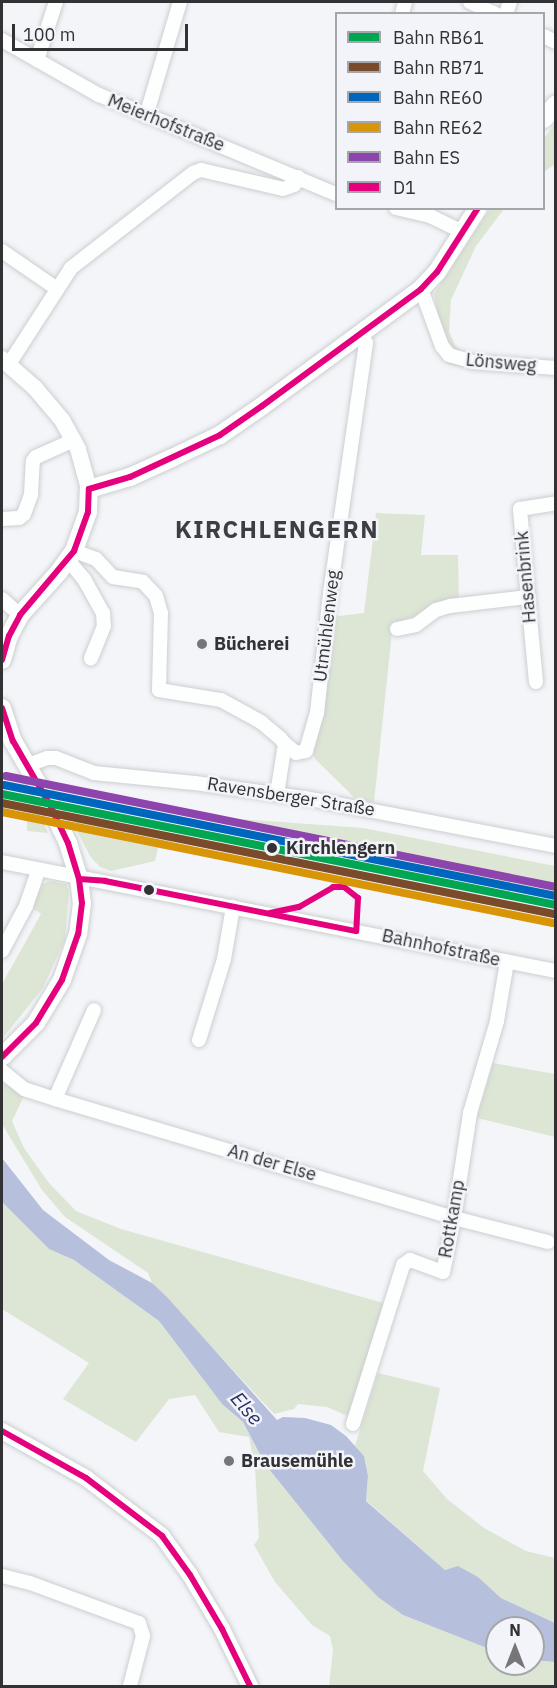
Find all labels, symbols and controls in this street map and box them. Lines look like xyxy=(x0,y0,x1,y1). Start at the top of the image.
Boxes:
scale bar xyxy=(15,12,190,50)
legend xyxy=(335,12,545,210)
text: 100 m xyxy=(23,23,75,46)
text: Bahn RB61 xyxy=(393,26,484,49)
text: Bahn RB71 xyxy=(393,56,484,79)
text: Bahn RE60 xyxy=(393,86,483,109)
street label: Meierhofstraße xyxy=(104,90,228,156)
text: Bahn RE62 xyxy=(393,116,483,139)
text: Bahn ES xyxy=(393,146,460,169)
text: D1 xyxy=(393,176,416,199)
street label: Lönsweg xyxy=(465,349,537,377)
district label: KIRCHLENGERN xyxy=(175,516,379,544)
street label: Hasenbrink xyxy=(511,530,541,624)
street label: Utmühlenweg xyxy=(309,569,345,683)
place label: Bücherei xyxy=(214,633,289,655)
marker: Bücherei xyxy=(195,637,209,651)
street label: Ravensberger Straße xyxy=(206,773,376,821)
place label: Kirchlengern xyxy=(286,837,395,859)
marker: Kirchlengern xyxy=(263,839,281,857)
unlabelled marker xyxy=(143,884,155,896)
street label: Bahnhofstraße xyxy=(380,925,502,971)
street label: An der Else xyxy=(225,1140,319,1186)
street label: Rottkamp xyxy=(435,1178,469,1260)
water label: Else xyxy=(226,1386,268,1430)
place label: Brausemühle xyxy=(241,1450,353,1472)
marker: Brausemühle xyxy=(222,1454,236,1468)
north arrow xyxy=(485,1616,545,1676)
text: N xyxy=(509,1620,521,1640)

